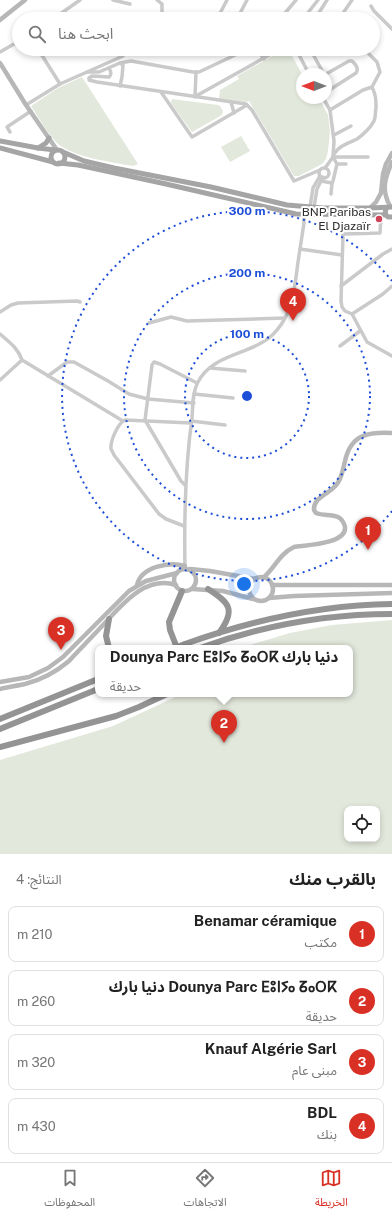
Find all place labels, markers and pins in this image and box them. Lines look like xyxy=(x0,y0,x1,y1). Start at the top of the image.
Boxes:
place label: BNP Paribas El Djazaïr xyxy=(302,205,371,233)
marker: BNP Paribas El Djazaïr xyxy=(374,214,384,224)
pin: 4 xyxy=(280,288,306,321)
centre of rings xyxy=(240,389,254,403)
pin: 1 xyxy=(355,517,381,550)
pin: 3 xyxy=(48,617,74,650)
pin: 2 xyxy=(211,710,237,743)

